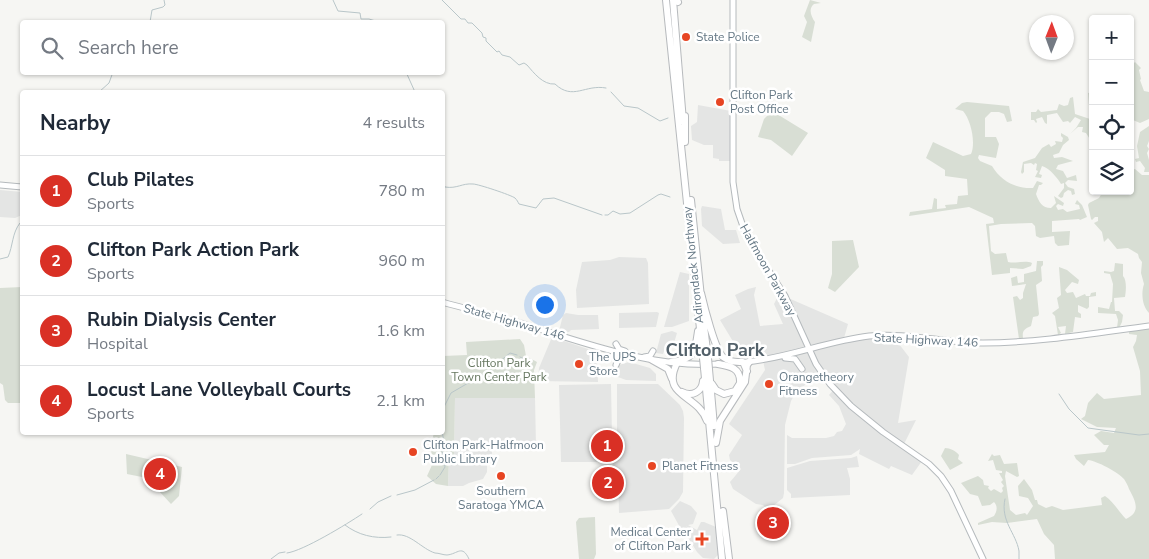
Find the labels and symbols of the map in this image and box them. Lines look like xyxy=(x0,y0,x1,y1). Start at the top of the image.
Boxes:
north arrow xyxy=(1029,15,1074,60)
place label: State Police xyxy=(696,29,760,45)
marker: State Police xyxy=(680,31,692,43)
place label: Clifton Park Post Office xyxy=(730,87,794,117)
marker: Clifton Park Post Office xyxy=(714,96,726,108)
street label: Adirondack Northway xyxy=(679,205,707,324)
street label: Halfmoon Parkway xyxy=(736,221,800,320)
your location xyxy=(532,292,558,318)
street label: State Highway 146 xyxy=(462,300,566,344)
street label: State Highway 146 xyxy=(873,329,979,351)
district label: Clifton Park xyxy=(665,338,765,362)
place label: The UPS Store xyxy=(589,349,636,379)
park label: Clifton Park Town Center Park xyxy=(451,355,548,385)
marker: The UPS Store xyxy=(573,358,585,370)
place label: Orangetheory Fitness xyxy=(779,369,855,399)
marker: Orangetheory Fitness xyxy=(763,378,775,390)
pin: 1 xyxy=(591,427,623,465)
place label: Clifton Park-Halfmoon Public Library xyxy=(423,437,544,467)
marker: Clifton Park-Halfmoon Public Library xyxy=(407,446,419,458)
pin: 4 xyxy=(144,455,176,493)
place label: Planet Fitness xyxy=(662,458,739,474)
marker: Planet Fitness xyxy=(646,460,658,472)
pin: 2 xyxy=(592,464,624,502)
marker: Southern Saratoga YMCA xyxy=(495,470,507,482)
place label: Southern Saratoga YMCA xyxy=(458,483,544,513)
pin: 3 xyxy=(757,504,789,542)
place label: Medical Center of Clifton Park xyxy=(610,524,692,554)
marker: Medical Center of Clifton Park xyxy=(695,532,709,546)

